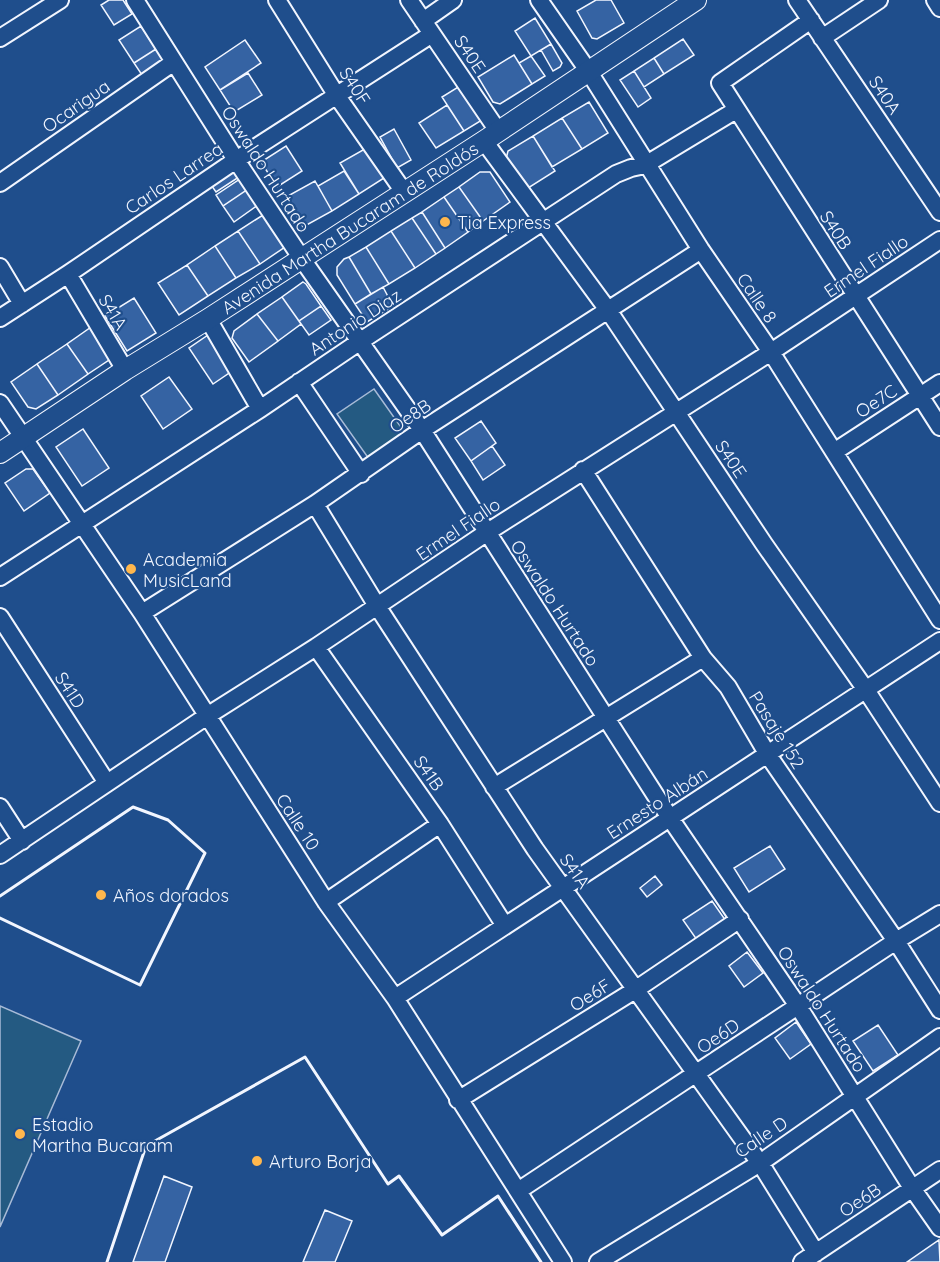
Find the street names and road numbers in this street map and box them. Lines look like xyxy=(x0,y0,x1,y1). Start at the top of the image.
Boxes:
street label: S40E xyxy=(449,31,491,77)
street label: S40F xyxy=(334,63,376,109)
street label: S40A xyxy=(864,71,906,119)
street label: Ocarigua xyxy=(38,74,114,138)
street label: Oswaldo Hurtado xyxy=(217,101,315,237)
street label: Avenida Martha Bucaram de Roldós xyxy=(217,136,482,319)
street label: Carlos Larrea xyxy=(121,137,227,219)
street label: S40B xyxy=(815,206,857,254)
street label: Ermel Fiallo xyxy=(819,229,913,303)
street label: Calle 8 xyxy=(732,269,782,327)
street label: Antonio Diaz xyxy=(305,284,405,360)
street label: S41A xyxy=(93,290,133,334)
street label: Oe7C xyxy=(851,379,901,423)
street label: Oe8B xyxy=(385,394,435,438)
street label: S40E xyxy=(710,436,752,482)
street label: Ermel Fiallo xyxy=(411,492,505,566)
street label: Oswaldo Hurtado xyxy=(506,535,604,671)
street label: S41D xyxy=(50,667,90,713)
street label: Pasaje 152 xyxy=(744,687,810,773)
street label: S41B xyxy=(409,751,449,795)
street label: Ernesto Albán xyxy=(602,762,712,844)
street label: Calle 10 xyxy=(271,789,325,855)
street label: S41A xyxy=(555,849,596,893)
street label: Oswaldo Hurtado xyxy=(773,941,871,1077)
street label: Oe6F xyxy=(565,974,615,1016)
street label: Oe6D xyxy=(692,1013,744,1059)
street label: Calle D xyxy=(730,1111,792,1163)
street label: Oe6B xyxy=(835,1178,885,1222)

